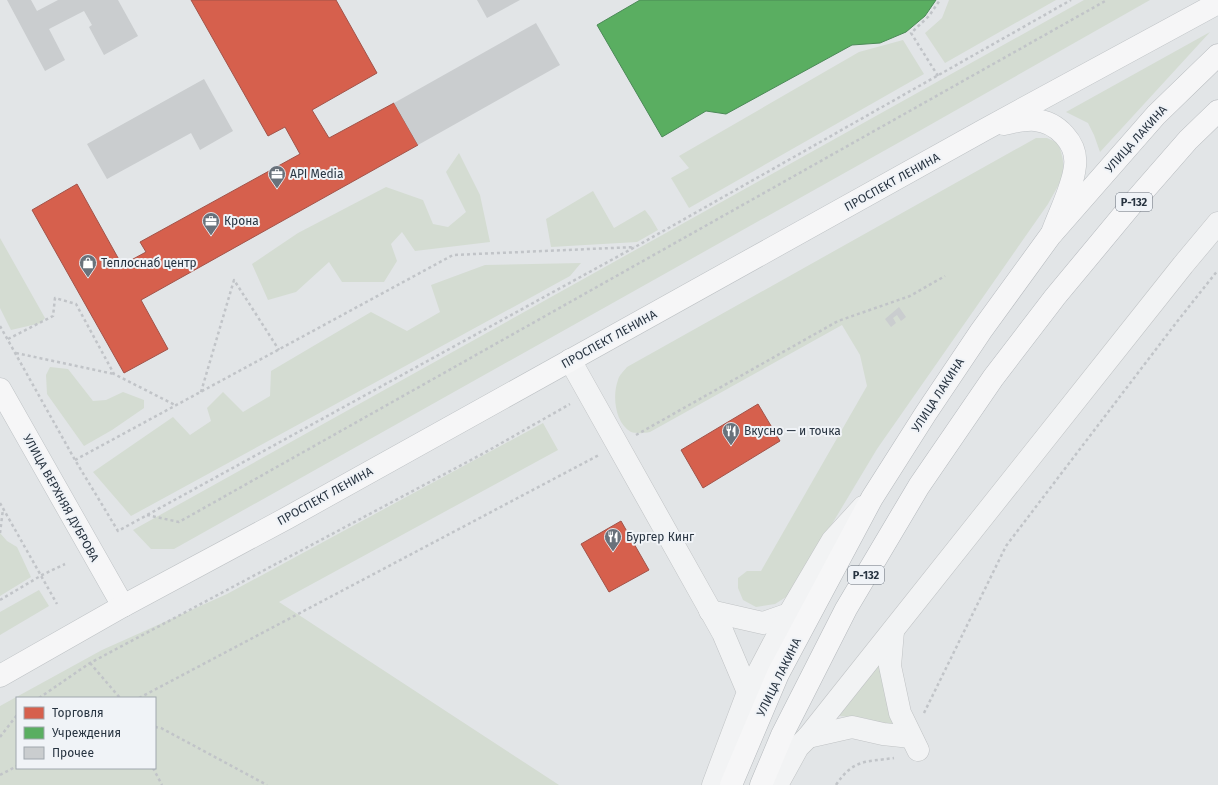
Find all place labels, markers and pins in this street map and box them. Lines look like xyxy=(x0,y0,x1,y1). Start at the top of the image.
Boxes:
office icon: API Media xyxy=(267,164,287,189)
place label: API Media xyxy=(290,167,344,181)
office icon: Крона xyxy=(201,211,221,236)
place label: Крона xyxy=(224,214,259,228)
shop icon: Теплоснаб центр xyxy=(78,253,98,278)
place label: Теплоснаб центр xyxy=(101,256,197,270)
restaurant icon: Вкусно — и точка xyxy=(721,421,741,446)
place label: Вкусно — и точка xyxy=(744,424,841,438)
restaurant icon: Бургер Кинг xyxy=(603,527,623,552)
place label: Бургер Кинг xyxy=(626,530,695,544)

